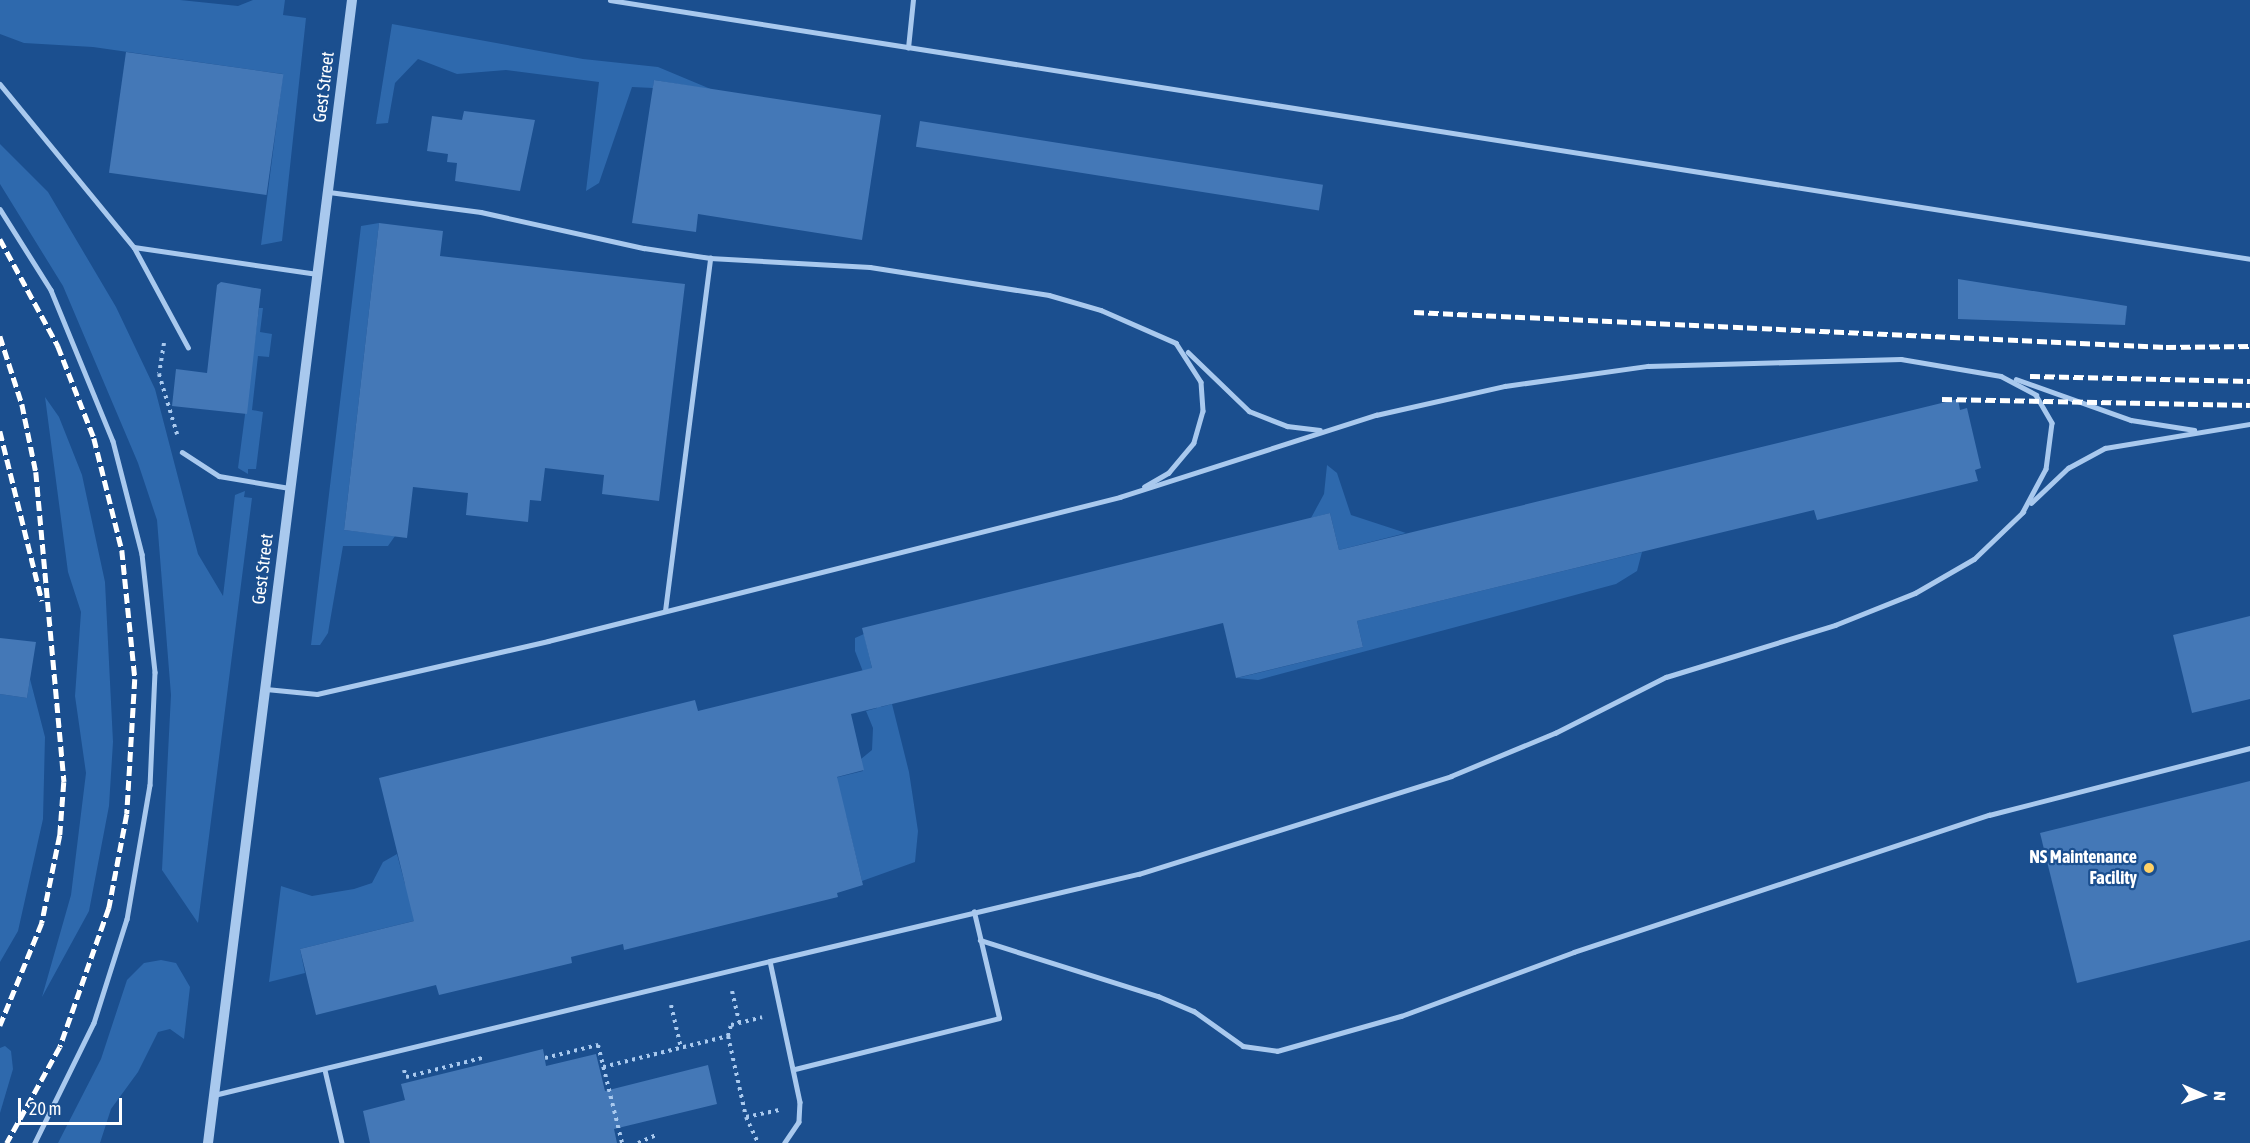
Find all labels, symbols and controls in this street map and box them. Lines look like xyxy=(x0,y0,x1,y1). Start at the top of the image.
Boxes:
street label: Gest Street xyxy=(309,50,339,124)
street label: Gest Street xyxy=(248,532,278,606)
place label: NS Maintenance Facility xyxy=(2029,847,2137,890)
marker: NS Maintenance Facility xyxy=(2142,861,2156,875)
north arrow xyxy=(2172,1065,2232,1125)
scale bar xyxy=(21,1086,124,1124)
text: N xyxy=(2211,1091,2229,1101)
text: 20 m xyxy=(29,1098,61,1119)

